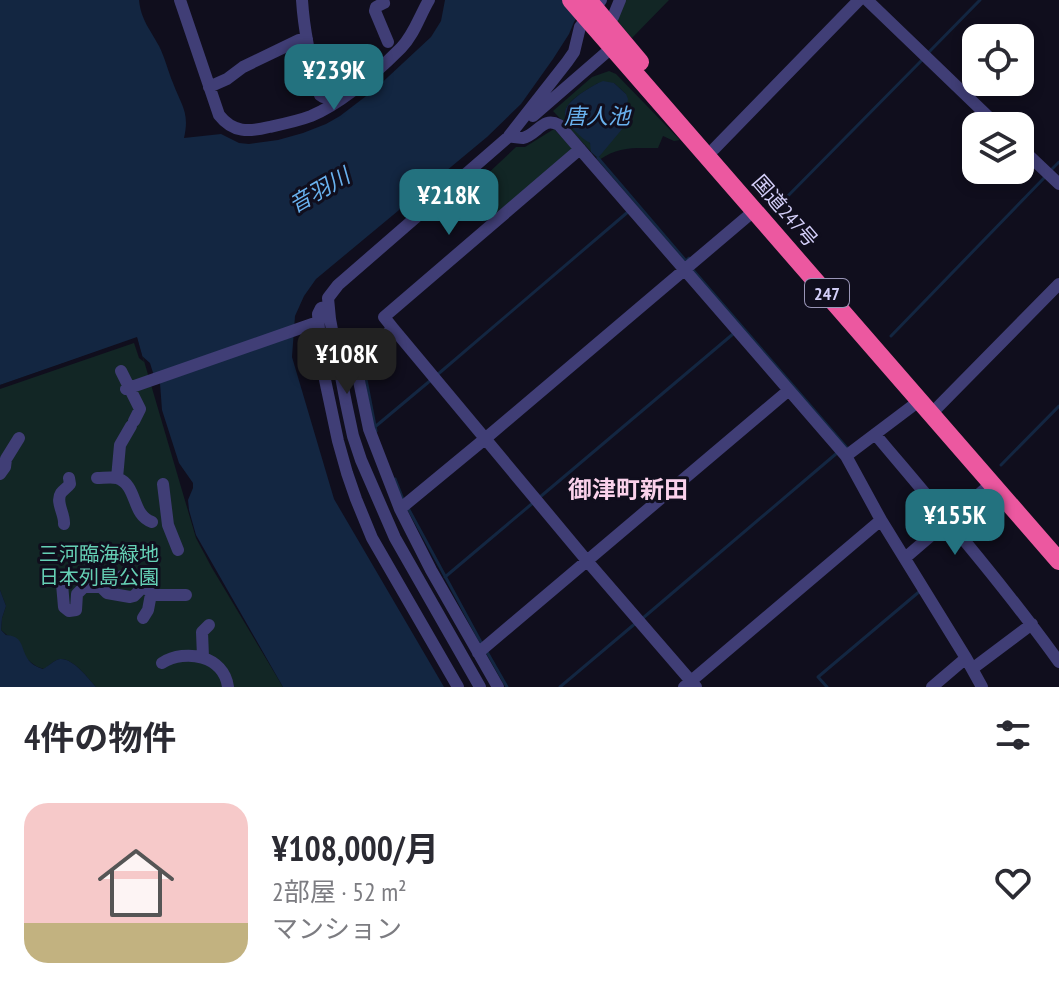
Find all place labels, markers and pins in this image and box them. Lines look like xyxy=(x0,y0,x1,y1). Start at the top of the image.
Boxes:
pin: ¥239K xyxy=(278,44,390,112)
pin: ¥218K xyxy=(393,169,505,237)
pin: ¥108K xyxy=(291,328,403,396)
pin: ¥155K xyxy=(899,489,1011,557)

